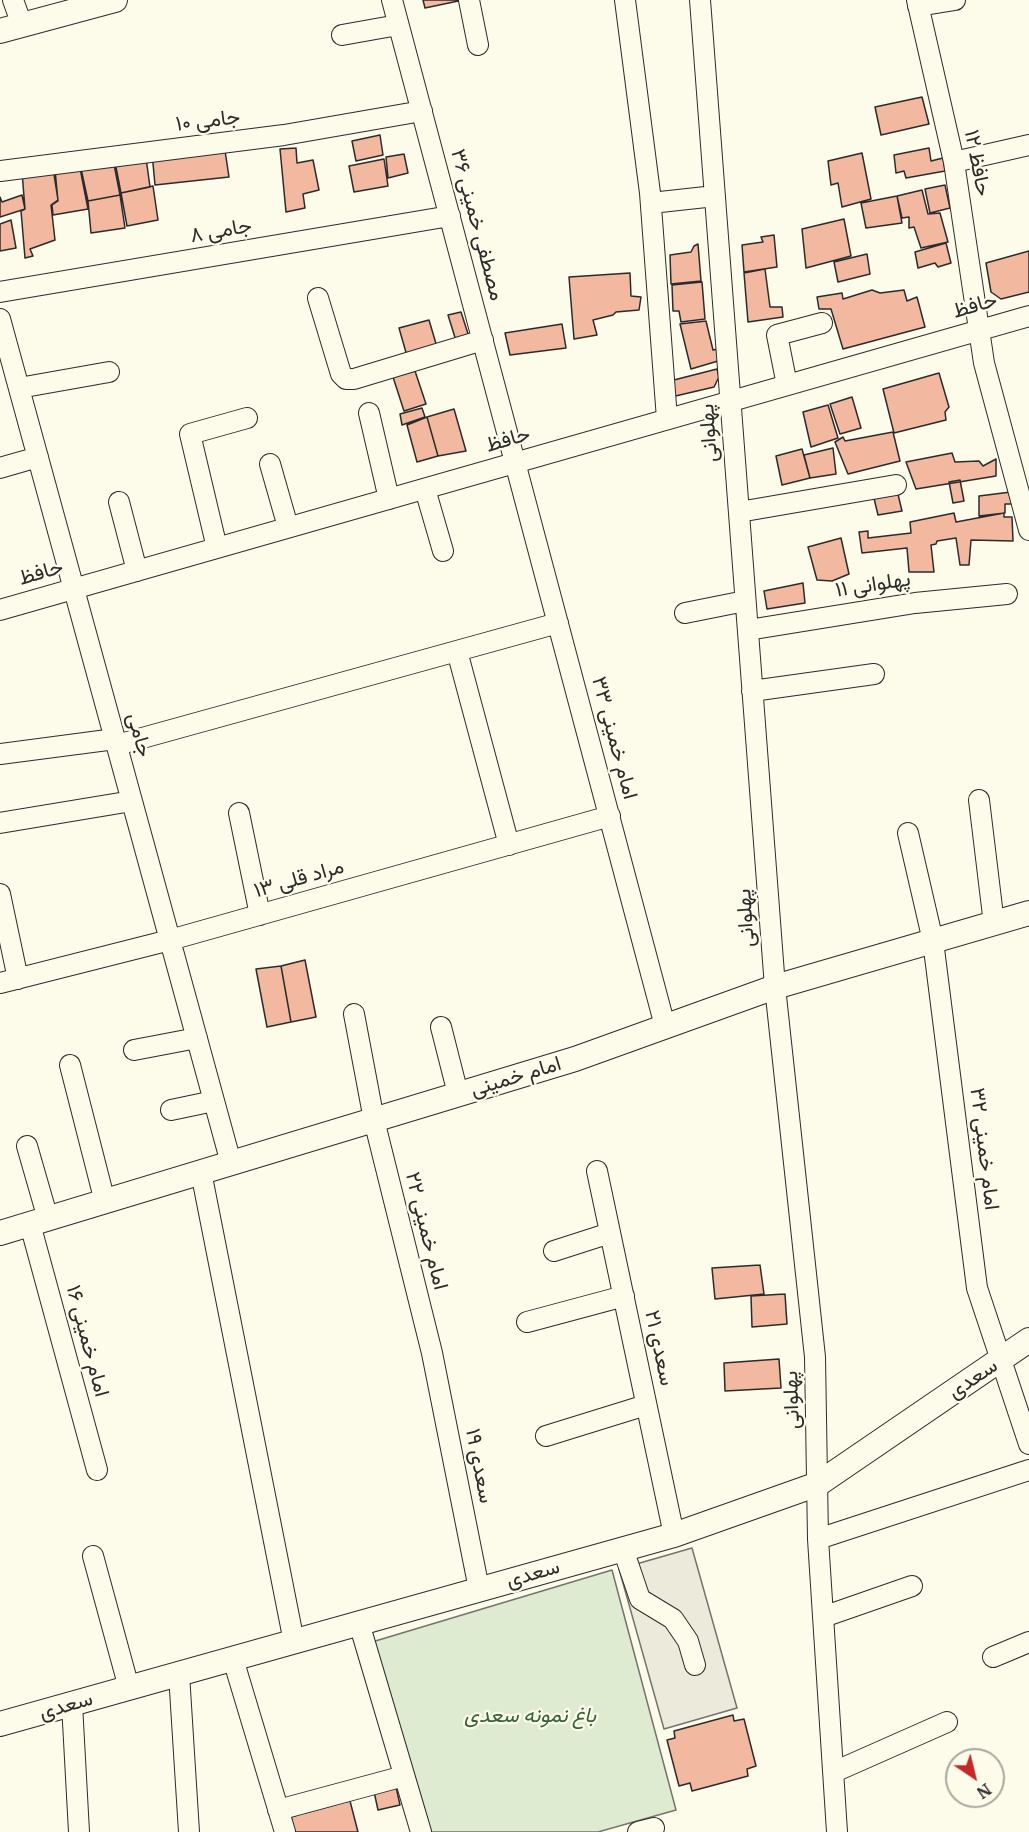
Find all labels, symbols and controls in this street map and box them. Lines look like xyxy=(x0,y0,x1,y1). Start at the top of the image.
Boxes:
street label: جامی ۱۰ xyxy=(174,105,242,137)
street label: حافظ ۱۲ xyxy=(958,128,996,198)
street label: مصطفی خمینی ۳۶ xyxy=(445,146,509,304)
street label: جامی ۸ xyxy=(188,213,254,249)
street label: حافظ xyxy=(950,288,1000,324)
street label: پهلوانی xyxy=(694,403,724,463)
street label: حافظ xyxy=(483,422,533,458)
street label: حافظ xyxy=(16,555,66,591)
street label: پهلوانی ۱۱ xyxy=(834,567,912,603)
street label: امام خمینی ۳۳ xyxy=(586,674,642,802)
street label: جامی xyxy=(121,710,157,760)
street label: مراد قلی ۱۳ xyxy=(251,854,347,904)
street label: پهلوانی xyxy=(731,888,761,948)
street label: امام خمینی xyxy=(468,1051,564,1103)
street label: امام خمینی ۳۲ xyxy=(964,1086,1004,1212)
street label: امام خمینی ۲۲ xyxy=(399,1170,453,1292)
street label: امام خمینی ۱۶ xyxy=(60,1282,114,1400)
street label: سعدی ۲۱ xyxy=(639,1308,679,1388)
street label: سعدی xyxy=(943,1353,1003,1405)
street label: پهلوانی xyxy=(778,1370,806,1430)
street label: سعدی ۱۹ xyxy=(459,1426,499,1506)
street label: سعدی xyxy=(503,1554,563,1594)
street label: سعدی xyxy=(36,1686,96,1726)
park label: باغ نمونه سعدی xyxy=(464,1703,596,1729)
north arrow xyxy=(945,1748,1005,1808)
text: N xyxy=(973,1779,995,1803)

